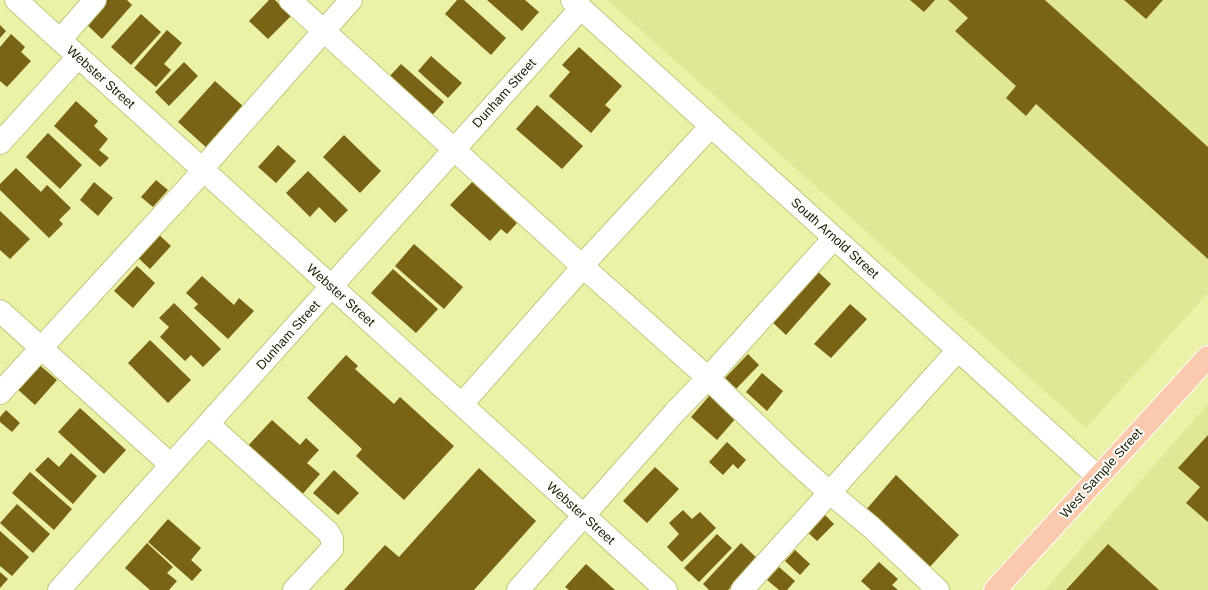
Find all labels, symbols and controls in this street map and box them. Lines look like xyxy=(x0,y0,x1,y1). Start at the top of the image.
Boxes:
street label: Webster Street xyxy=(64,42,138,112)
street label: Dunham Street xyxy=(469,55,539,131)
street label: South Arnold Street xyxy=(788,195,882,282)
street label: Webster Street xyxy=(304,260,378,330)
street label: Dunham Street xyxy=(253,297,323,373)
street label: West Sample Street xyxy=(1057,425,1145,521)
street label: Webster Street xyxy=(544,478,618,548)

